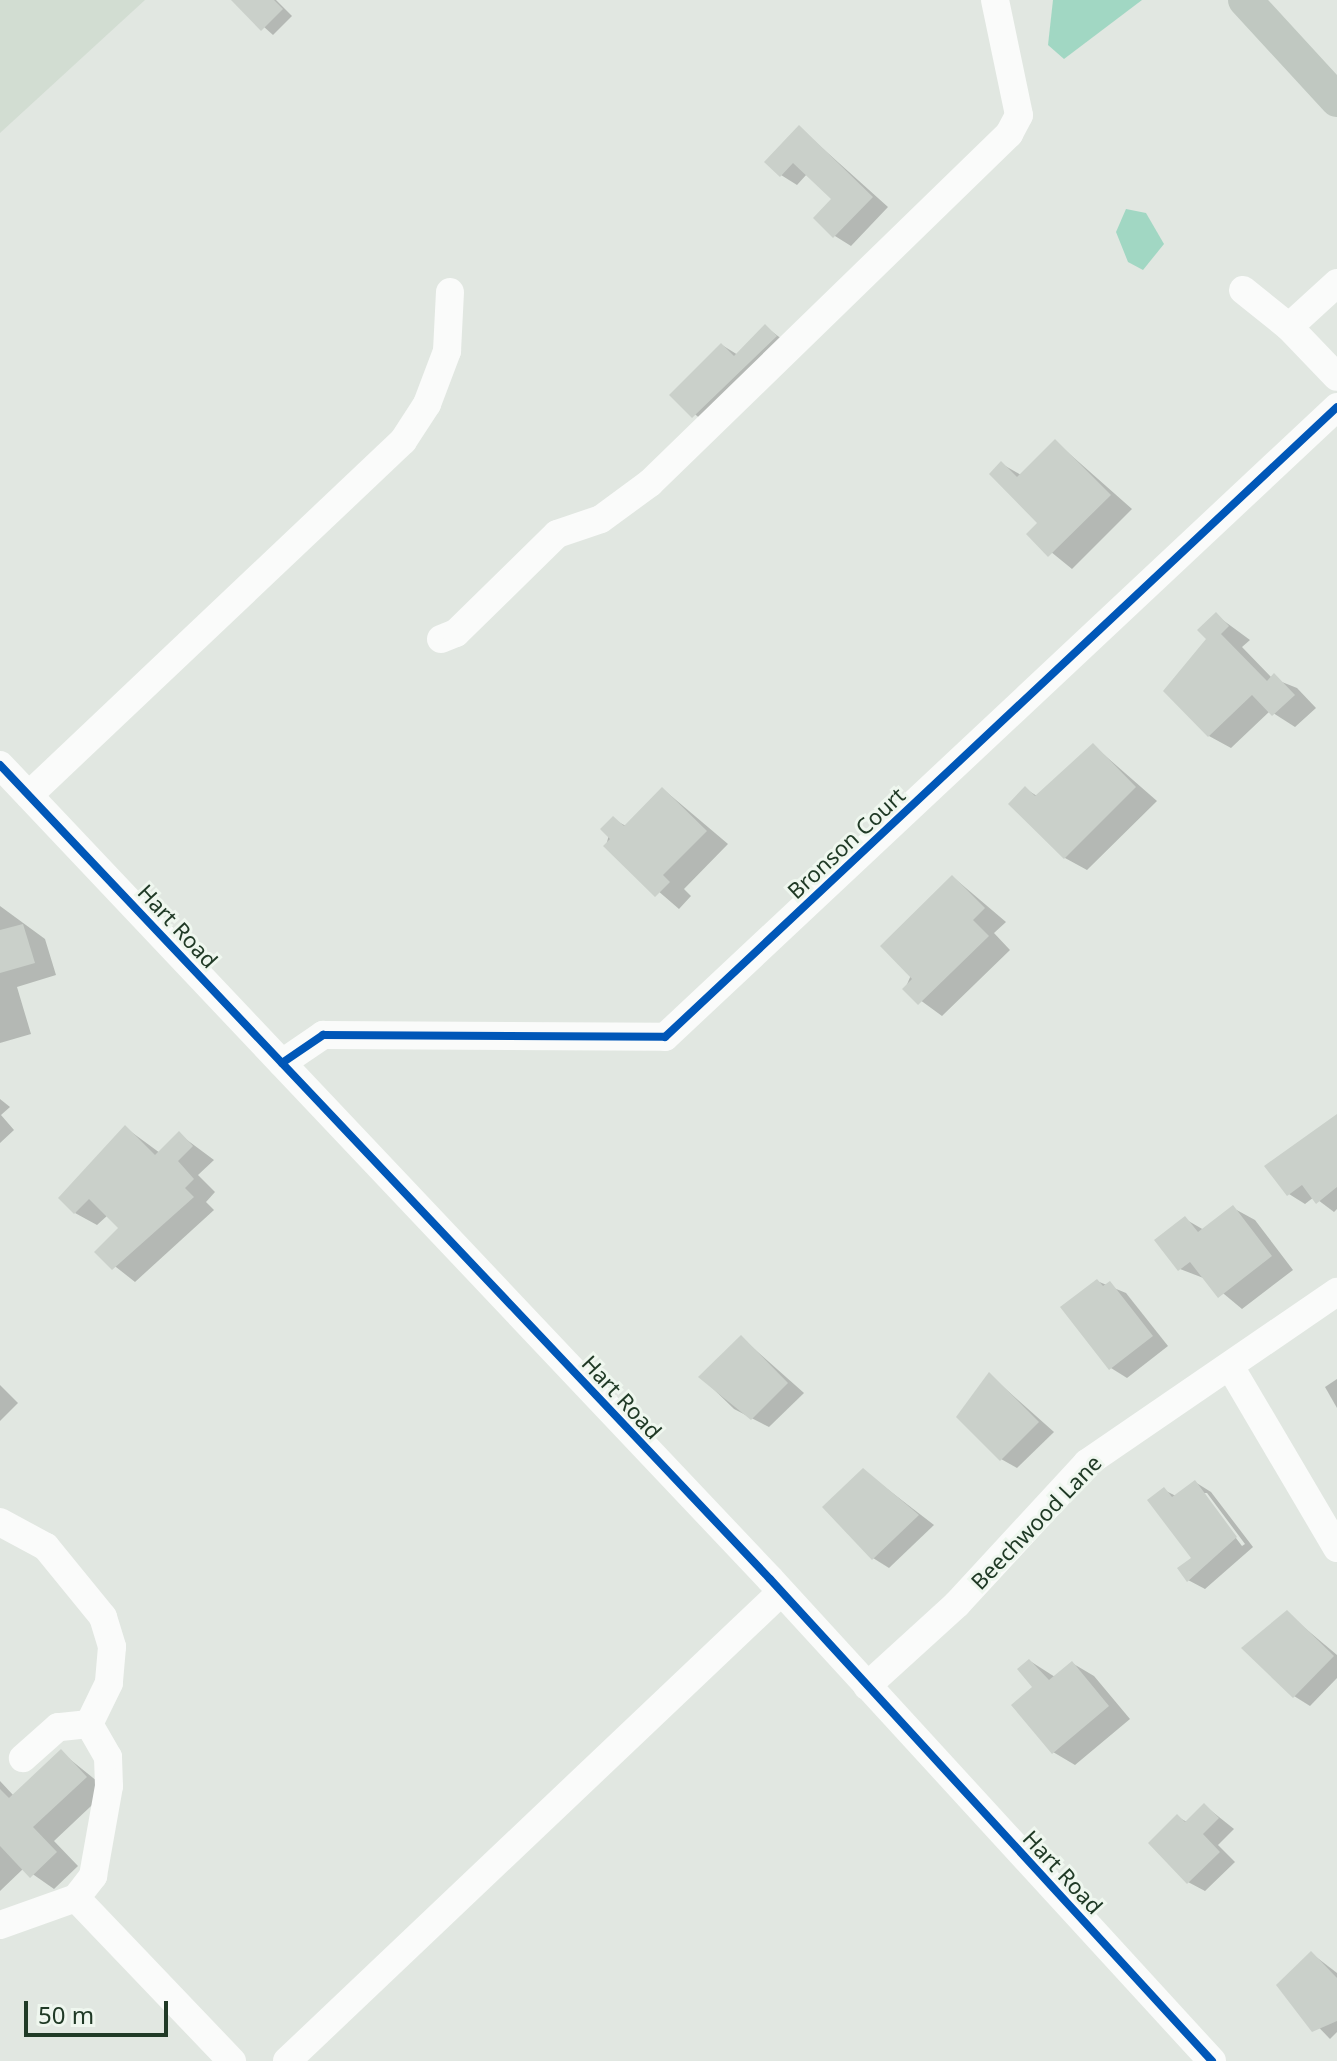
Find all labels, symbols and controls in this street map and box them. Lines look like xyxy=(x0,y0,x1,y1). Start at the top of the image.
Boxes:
street label: Bronson Court xyxy=(782,782,910,904)
street label: Hart Road xyxy=(133,879,223,973)
street label: Hart Road xyxy=(577,1350,667,1444)
street label: Beechwood Lane xyxy=(965,1449,1107,1595)
street label: Hart Road xyxy=(1018,1825,1108,1919)
scale bar xyxy=(28,1985,172,2035)
text: 50 m xyxy=(38,1998,94,2031)

